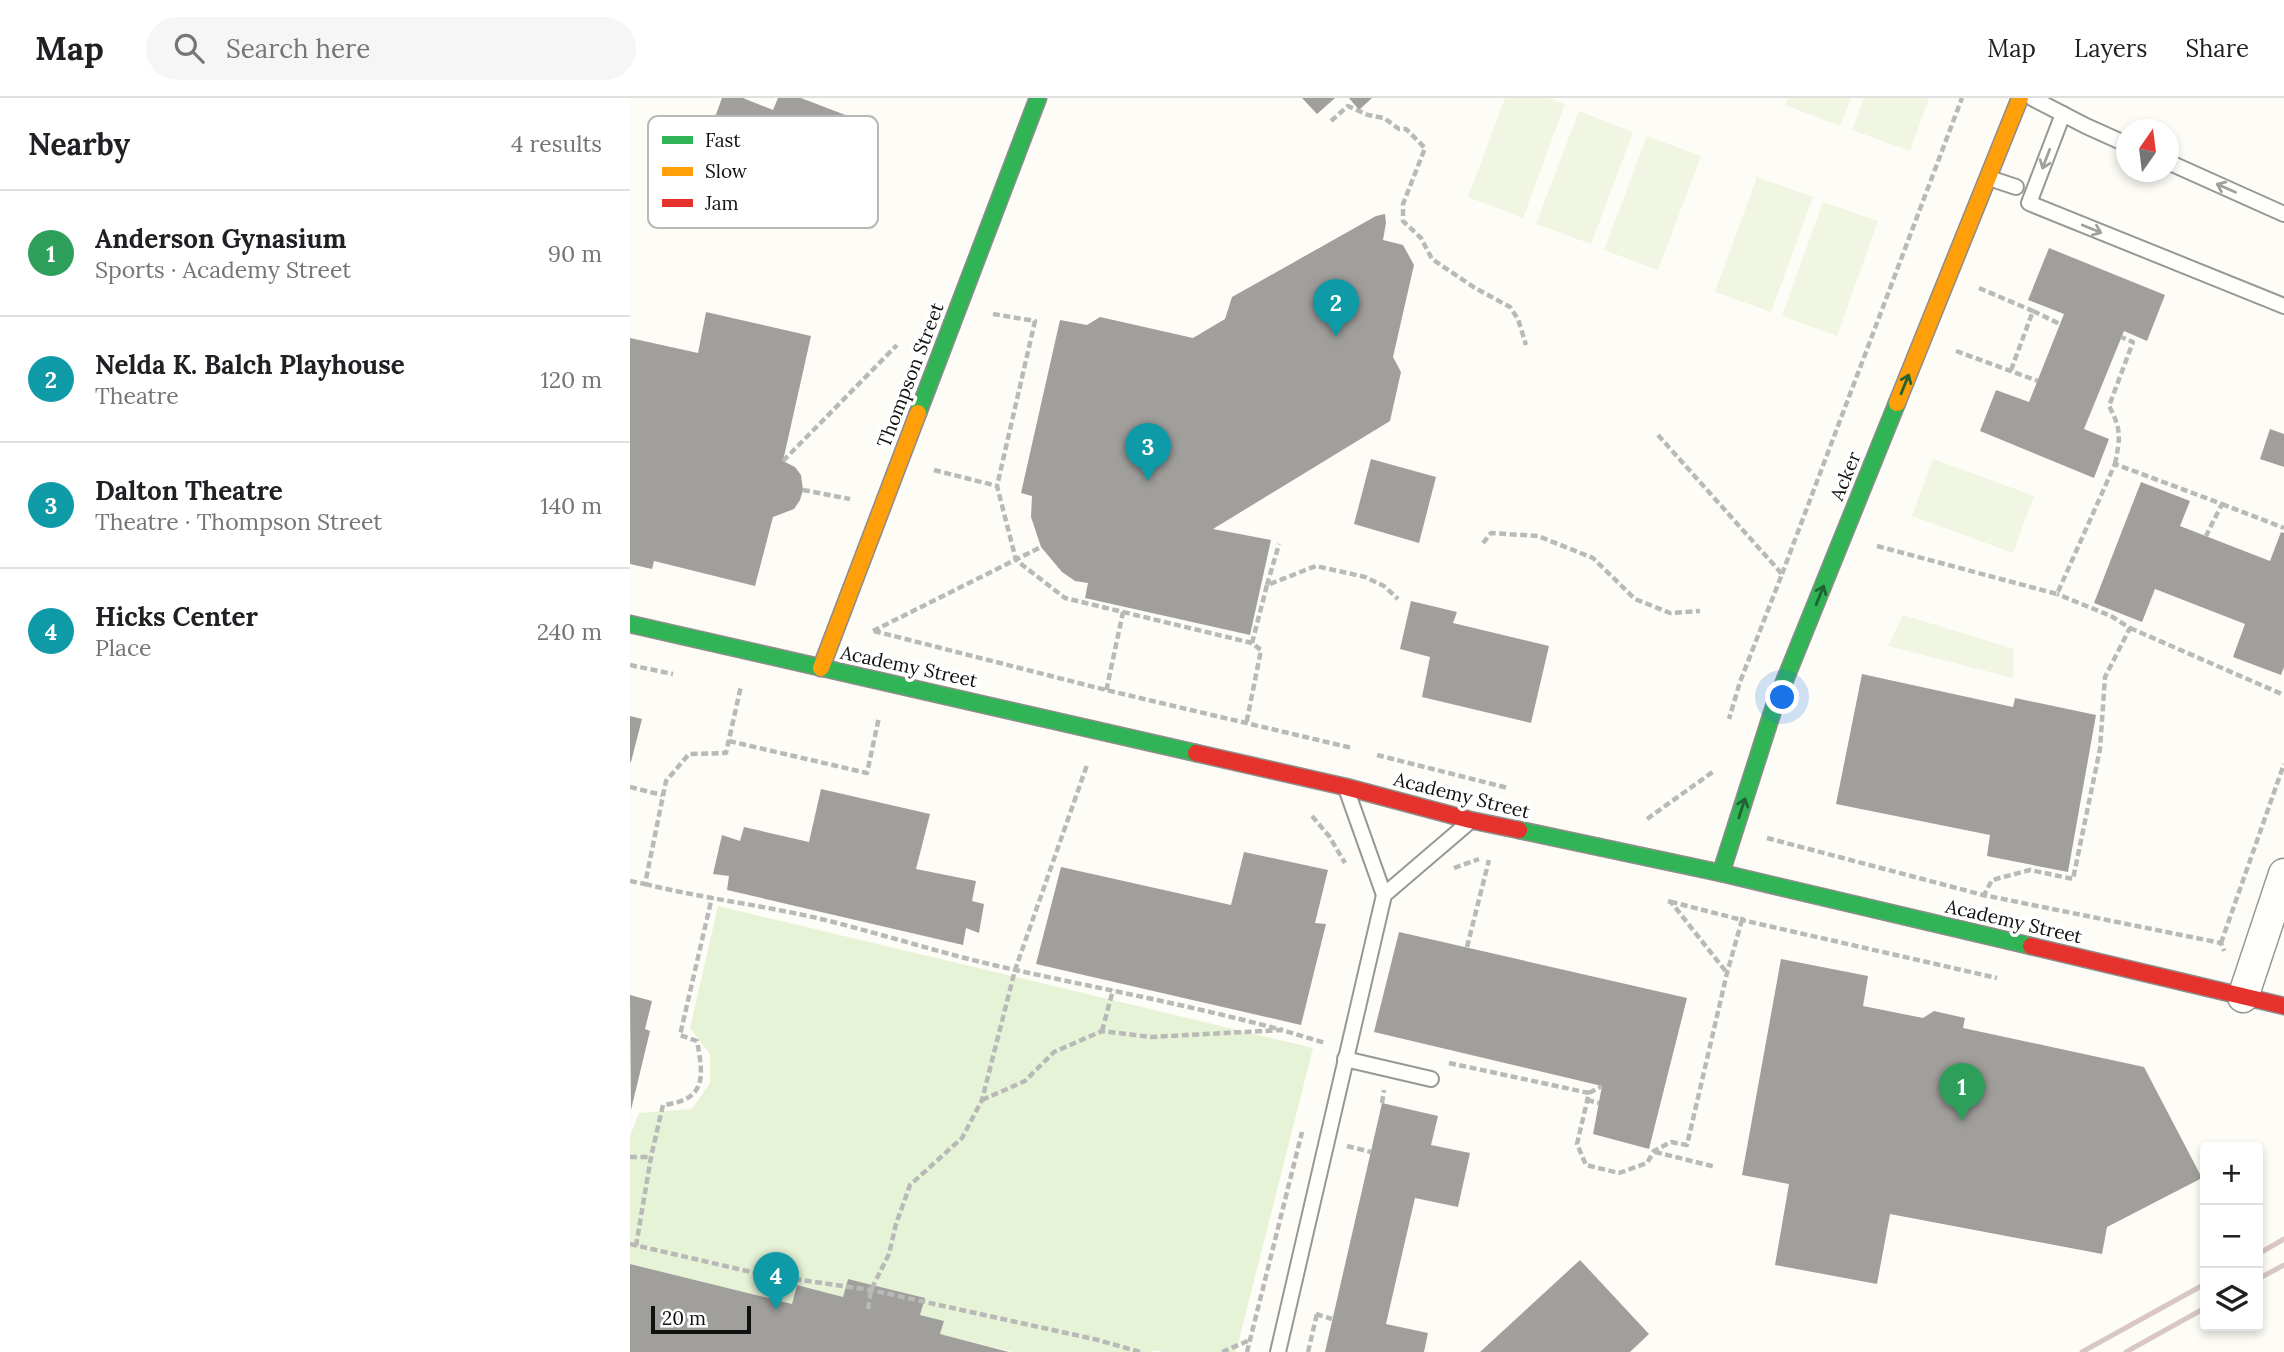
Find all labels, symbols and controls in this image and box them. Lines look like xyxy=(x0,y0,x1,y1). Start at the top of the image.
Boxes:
search box xyxy=(146,17,636,80)
text: Map xyxy=(35,27,104,69)
icon: search xyxy=(170,29,208,67)
text: Search here xyxy=(226,32,370,65)
text: Map xyxy=(1987,33,2036,64)
text: Layers xyxy=(2074,33,2147,64)
text: Share xyxy=(2185,33,2249,64)
legend xyxy=(648,116,878,228)
north arrow xyxy=(2116,119,2179,182)
text: Nearby xyxy=(28,125,130,163)
text: Fast xyxy=(705,128,741,152)
text: 4 results xyxy=(511,129,602,158)
one-way arrow xyxy=(2038,147,2051,169)
text: Slow xyxy=(705,159,748,183)
one-way arrow xyxy=(2216,181,2237,194)
text: Jam xyxy=(704,191,739,215)
text: Anderson Gynasium xyxy=(95,222,347,255)
one-way arrow xyxy=(2081,223,2103,236)
text: 1 xyxy=(46,239,56,268)
text: 90 m xyxy=(548,239,602,268)
text: Sports · Academy Street xyxy=(95,255,351,284)
pin: 2 xyxy=(1313,279,1359,337)
street label: Thompson Street xyxy=(871,299,949,451)
text: Nelda K. Balch Playhouse xyxy=(95,348,405,381)
text: 2 xyxy=(45,365,57,394)
text: 120 m xyxy=(540,365,602,394)
one-way arrow xyxy=(1899,373,1912,395)
text: Theatre xyxy=(95,381,179,410)
pin: 3 xyxy=(1125,423,1171,481)
street label: Acker xyxy=(1824,447,1866,505)
text: Dalton Theatre xyxy=(95,474,283,507)
text: 3 xyxy=(45,491,57,520)
text: 140 m xyxy=(540,491,602,520)
text: Theatre · Thompson Street xyxy=(95,507,382,536)
one-way arrow xyxy=(1814,584,1827,606)
text: Hicks Center xyxy=(95,600,258,633)
text: 4 xyxy=(45,617,57,646)
text: 240 m xyxy=(537,617,602,646)
text: Place xyxy=(95,633,152,662)
street label: Academy Street xyxy=(837,640,980,692)
your location xyxy=(1765,680,1799,714)
street label: Academy Street xyxy=(1391,766,1533,824)
one-way arrow xyxy=(1737,798,1749,820)
street label: Academy Street xyxy=(1943,893,2085,948)
pin: 1 xyxy=(1939,1063,1985,1121)
map controls xyxy=(2200,1142,2263,1331)
button: + xyxy=(2200,1142,2263,1205)
button: − xyxy=(2200,1205,2263,1268)
pin: 4 xyxy=(753,1252,799,1310)
button: layers xyxy=(2200,1268,2263,1331)
scale bar xyxy=(651,1303,751,1335)
text: 20 m xyxy=(662,1306,706,1330)

